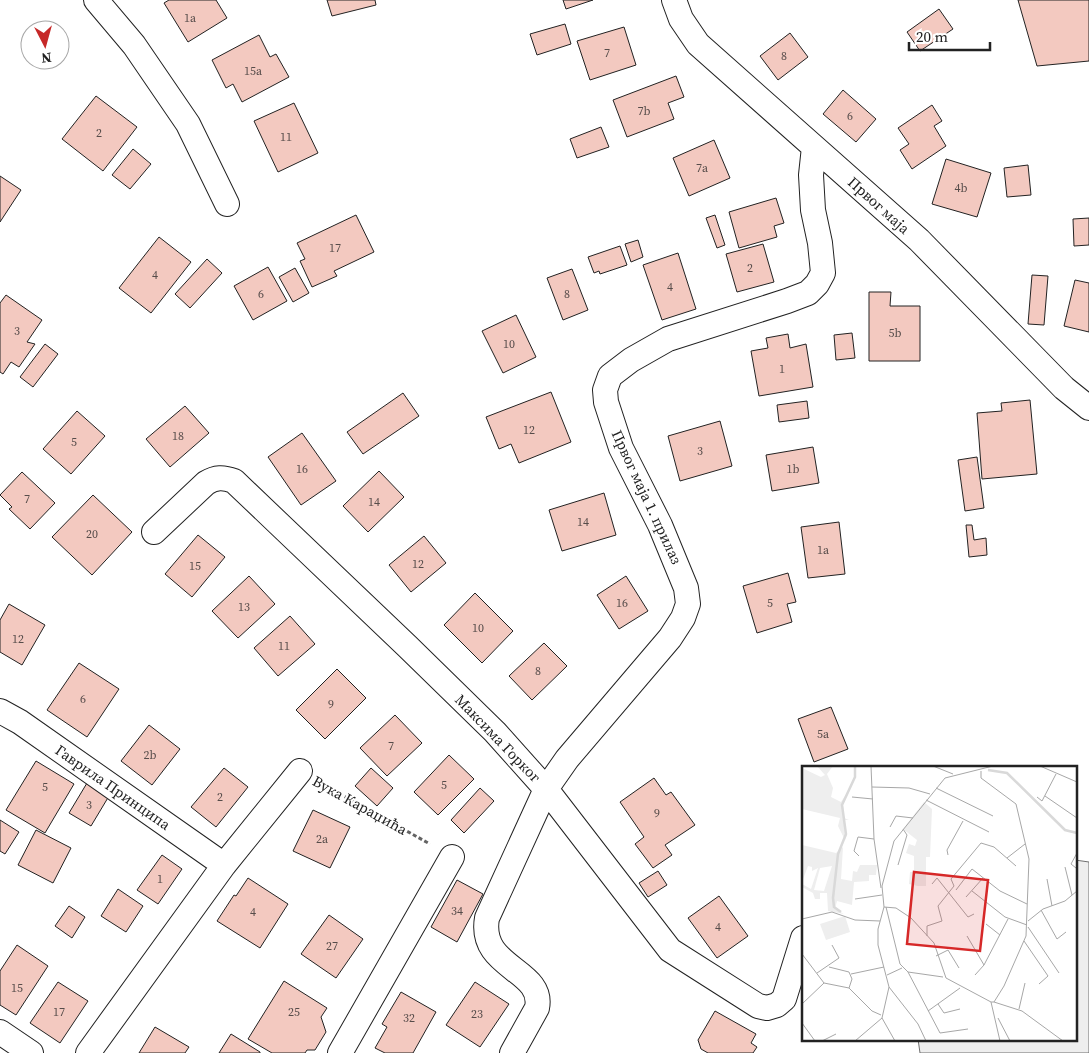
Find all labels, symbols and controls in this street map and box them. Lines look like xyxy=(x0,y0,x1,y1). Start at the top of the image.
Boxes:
house number: 1a xyxy=(184,10,197,26)
north arrow xyxy=(20,20,70,70)
scale bar xyxy=(909,20,990,52)
text: 20 m xyxy=(916,26,948,47)
house number: 7 xyxy=(604,45,610,61)
text: N xyxy=(40,47,52,68)
house number: 8 xyxy=(781,48,787,64)
house number: 15a xyxy=(244,63,263,79)
house number: 7b xyxy=(638,103,651,119)
house number: 6 xyxy=(847,108,853,124)
house number: 2 xyxy=(96,125,102,141)
house number: 11 xyxy=(280,129,292,145)
house number: 7a xyxy=(696,160,709,176)
street label: Првог маја xyxy=(843,172,915,239)
house number: 4b xyxy=(955,180,968,196)
house number: 17 xyxy=(329,240,341,256)
house number: 2 xyxy=(747,260,753,276)
house number: 4 xyxy=(152,267,158,283)
house number: 4 xyxy=(667,279,673,295)
house number: 6 xyxy=(258,286,264,302)
house number: 8 xyxy=(564,286,570,302)
house number: 3 xyxy=(14,323,20,339)
house number: 5b xyxy=(889,325,902,341)
house number: 10 xyxy=(503,336,515,352)
house number: 1 xyxy=(779,361,785,377)
house number: 12 xyxy=(523,422,535,438)
street label: Првог маја 1. прилаз xyxy=(607,426,687,568)
house number: 18 xyxy=(172,428,184,444)
house number: 5 xyxy=(71,434,77,450)
house number: 3 xyxy=(697,443,703,459)
house number: 16 xyxy=(296,461,308,477)
house number: 1b xyxy=(787,461,800,477)
house number: 7 xyxy=(24,491,30,507)
house number: 14 xyxy=(368,494,380,510)
house number: 14 xyxy=(577,514,589,530)
house number: 20 xyxy=(86,526,98,542)
house number: 1a xyxy=(817,542,830,558)
house number: 12 xyxy=(412,556,424,572)
house number: 15 xyxy=(189,558,201,574)
house number: 16 xyxy=(616,595,628,611)
house number: 5 xyxy=(767,595,773,611)
house number: 13 xyxy=(238,599,250,615)
house number: 10 xyxy=(472,620,484,636)
house number: 12 xyxy=(12,631,24,647)
house number: 11 xyxy=(278,638,290,654)
house number: 8 xyxy=(535,663,541,679)
street label: Максима Горког xyxy=(450,689,546,787)
house number: 6 xyxy=(80,691,86,707)
house number: 9 xyxy=(328,696,334,712)
house number: 5a xyxy=(817,726,830,742)
house number: 7 xyxy=(388,738,394,754)
street label: Гаврила Принципа xyxy=(51,739,175,835)
house number: 2b xyxy=(144,747,157,763)
inset map xyxy=(802,766,1076,1040)
street label: Вука Караџића xyxy=(309,770,412,840)
house number: 5 xyxy=(441,777,447,793)
house number: 5 xyxy=(42,779,48,795)
house number: 2 xyxy=(217,789,223,805)
house number: 3 xyxy=(86,797,92,813)
house number: 9 xyxy=(654,805,660,821)
house number: 2a xyxy=(316,831,329,847)
house number: 1 xyxy=(157,871,163,887)
house number: 34 xyxy=(451,903,463,919)
house number: 4 xyxy=(250,904,256,920)
house number: 4 xyxy=(715,919,721,935)
house number: 27 xyxy=(326,938,338,954)
house number: 15 xyxy=(11,980,23,996)
house number: 17 xyxy=(53,1004,65,1020)
house number: 25 xyxy=(288,1004,300,1020)
house number: 23 xyxy=(471,1006,483,1022)
house number: 32 xyxy=(403,1010,415,1026)

